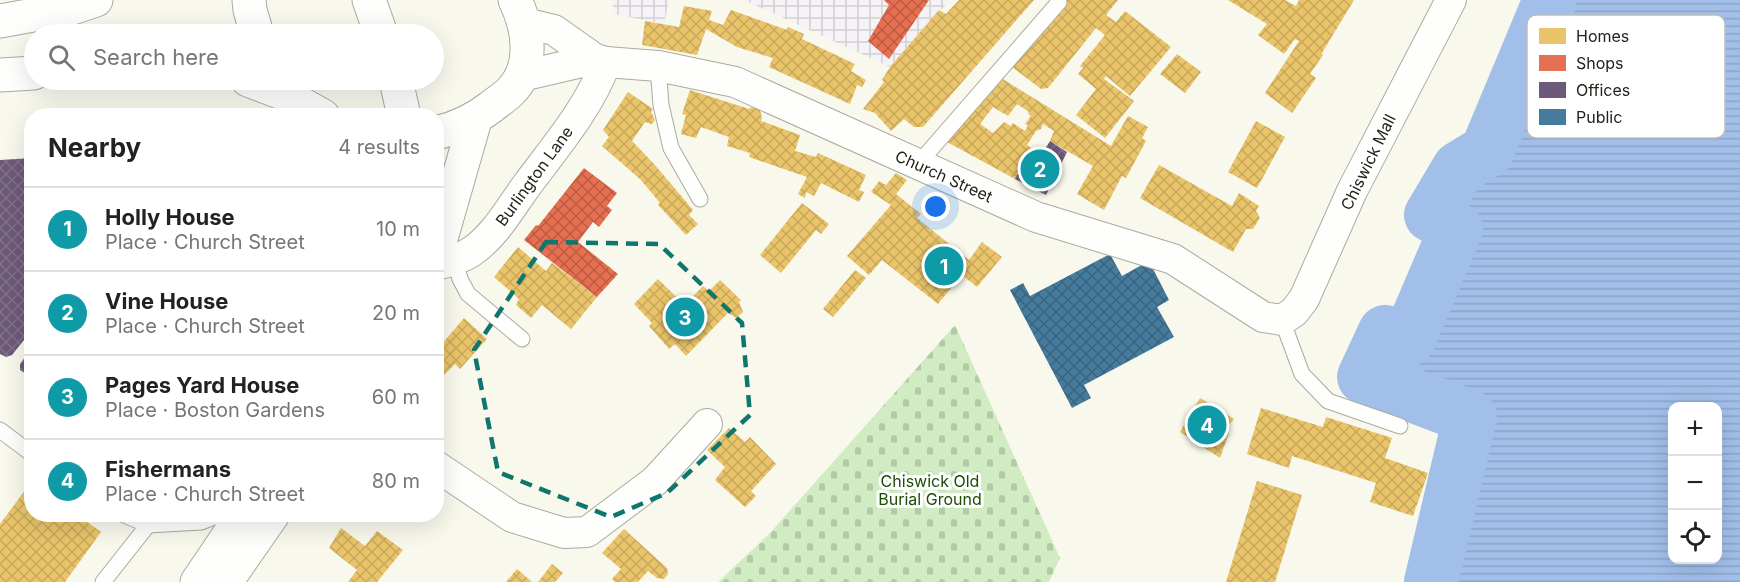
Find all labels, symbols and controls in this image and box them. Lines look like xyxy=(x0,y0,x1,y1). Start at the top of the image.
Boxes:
legend xyxy=(1527,15,1725,138)
search box xyxy=(24,24,444,90)
text: Homes xyxy=(1576,26,1629,46)
icon: search xyxy=(45,41,78,74)
text: Search here xyxy=(93,44,219,70)
text: Shops xyxy=(1576,53,1624,73)
text: Offices xyxy=(1576,80,1630,100)
text: Public xyxy=(1576,107,1622,127)
street label: Chiswick Mall xyxy=(1336,111,1400,213)
street label: Burlington Lane xyxy=(491,122,577,230)
text: Nearby xyxy=(48,132,141,163)
text: 4 results xyxy=(338,135,420,159)
street label: Church Street xyxy=(892,146,996,206)
pin: 2 xyxy=(1020,146,1060,192)
your location xyxy=(921,192,950,221)
text: Holly House xyxy=(105,204,235,230)
text: 1 xyxy=(63,217,72,241)
text: 10 m xyxy=(376,217,420,241)
text: Place · Church Street xyxy=(105,230,305,254)
pin: 1 xyxy=(924,244,964,288)
text: Vine House xyxy=(105,288,228,314)
pin: 3 xyxy=(666,294,704,340)
text: 2 xyxy=(61,301,74,325)
text: 20 m xyxy=(372,301,420,325)
text: Place · Church Street xyxy=(105,314,305,338)
text: Pages Yard House xyxy=(105,372,299,398)
text: 3 xyxy=(61,385,74,409)
text: 60 m xyxy=(372,385,420,409)
text: Place · Boston Gardens xyxy=(105,398,325,422)
pin: 4 xyxy=(1188,402,1226,448)
map controls xyxy=(1668,402,1722,564)
button: + xyxy=(1668,402,1722,456)
text: Fishermans xyxy=(105,456,231,482)
button: − xyxy=(1668,456,1722,510)
text: 4 xyxy=(61,469,74,493)
text: 80 m xyxy=(372,469,420,493)
park label: Chiswick Old Burial Ground xyxy=(878,471,982,509)
text: Place · Church Street xyxy=(105,482,305,506)
button: locate xyxy=(1668,510,1722,564)

